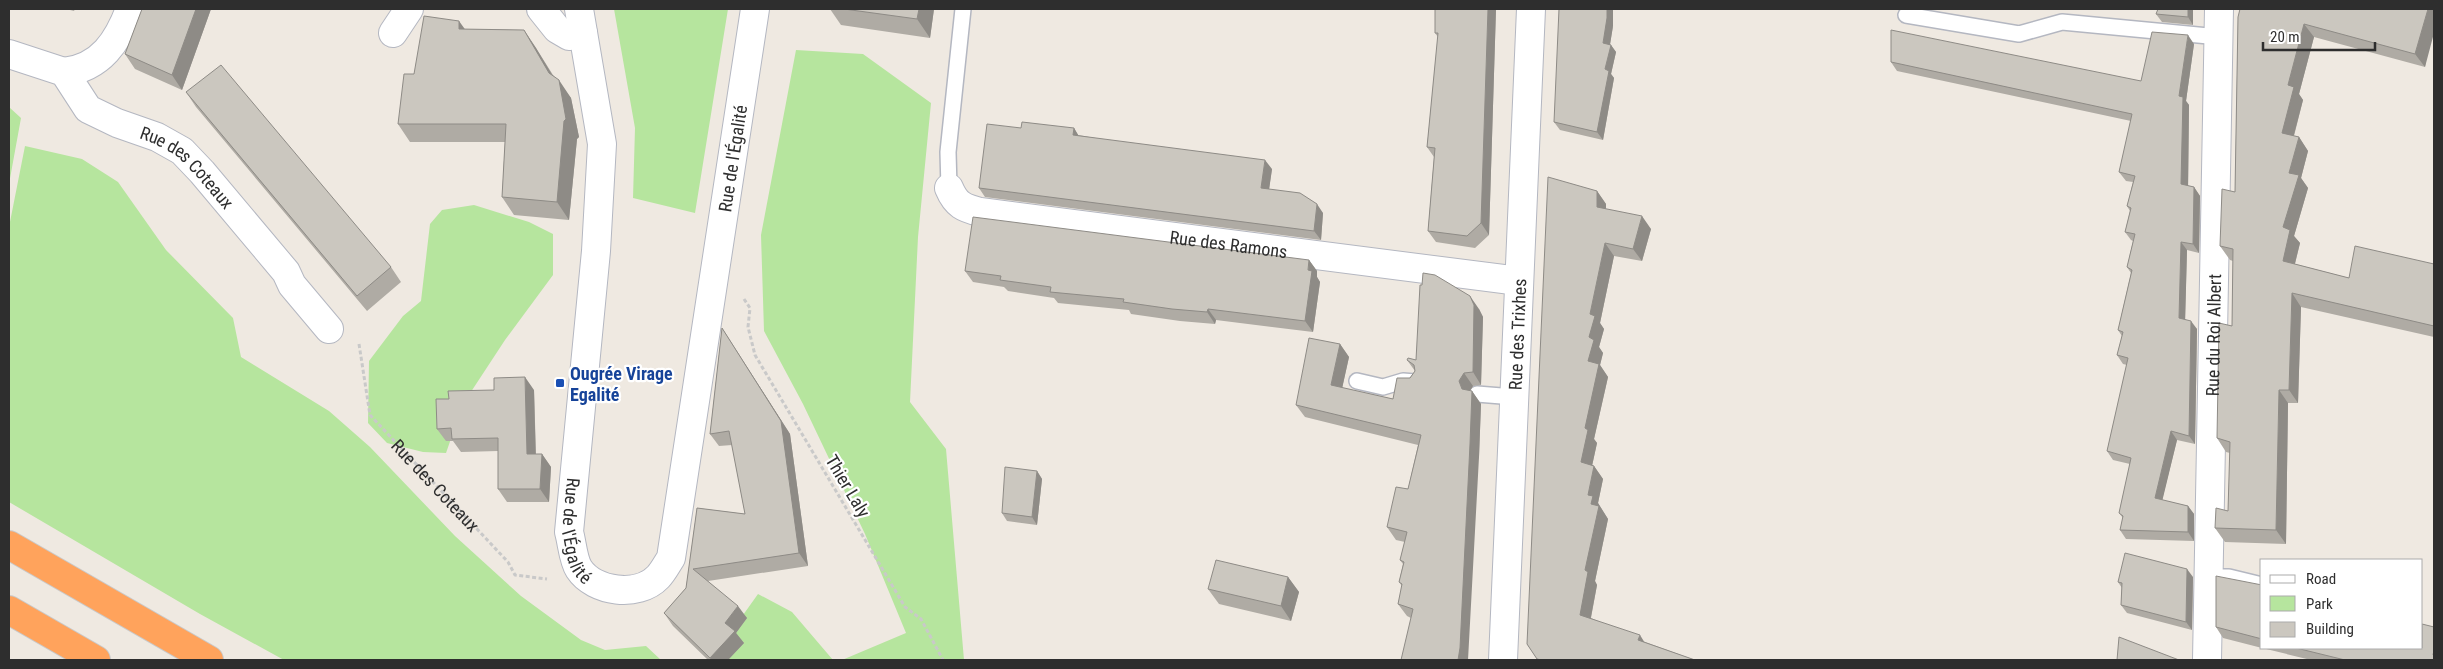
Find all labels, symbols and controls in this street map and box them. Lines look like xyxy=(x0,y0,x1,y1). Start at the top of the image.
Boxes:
scale bar xyxy=(2263,20,2376,52)
text: 20 m xyxy=(2270,28,2300,46)
street label: Rue de l'Égalité xyxy=(714,103,751,213)
street label: Rue des Coteaux xyxy=(138,121,239,213)
street label: Rue des Ramons xyxy=(1169,226,1289,262)
street label: Rue du Roi Albert xyxy=(2201,274,2225,397)
street label: Rue des Trixhes xyxy=(1504,278,1530,391)
place label: Ougrée Virage Egalité xyxy=(570,363,673,405)
marker: Ougrée Virage Egalité xyxy=(554,377,566,389)
street label: Rue des Coteaux xyxy=(387,435,484,536)
street label: Thier Laly xyxy=(821,451,875,521)
street label: Rue de l'Égalité xyxy=(558,477,596,588)
legend xyxy=(2260,559,2423,649)
text: Road xyxy=(2306,570,2336,588)
text: Park xyxy=(2306,595,2333,613)
text: Building xyxy=(2306,620,2354,638)

